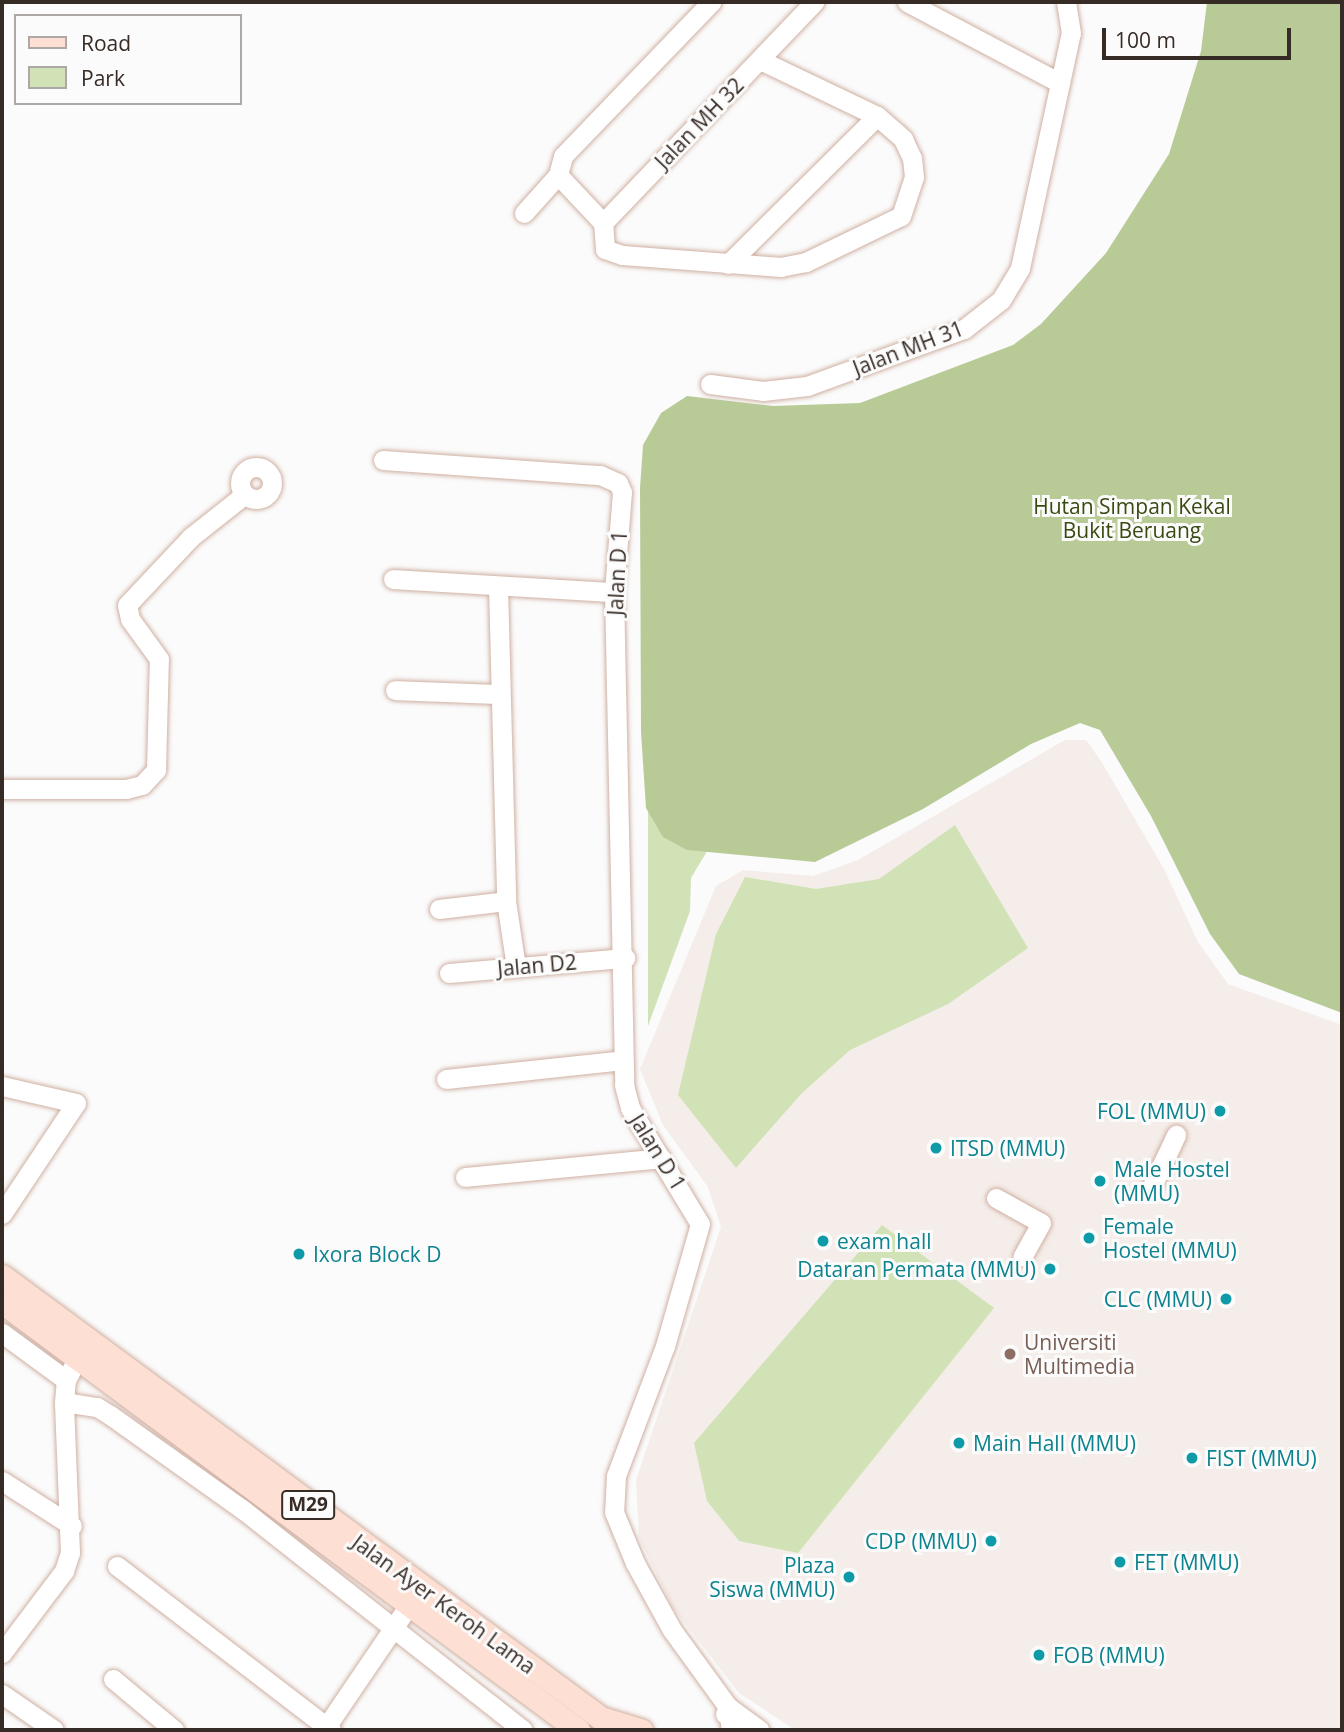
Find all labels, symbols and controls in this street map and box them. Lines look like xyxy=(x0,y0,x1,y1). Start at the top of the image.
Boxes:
legend xyxy=(14,14,242,105)
scale bar xyxy=(1106,14,1295,58)
text: 100 m xyxy=(1115,26,1176,54)
text: Road xyxy=(81,29,131,57)
text: Park xyxy=(81,64,125,92)
street label: Jalan MH 32 xyxy=(649,72,749,174)
street label: Jalan MH 31 xyxy=(849,315,967,381)
park label: Hutan Simpan Kekal Bukit Beruang xyxy=(1033,493,1231,543)
street label: Jalan D 1 xyxy=(602,530,632,616)
street label: Jalan D2 xyxy=(496,949,578,981)
place label: FOL (MMU) xyxy=(1097,1098,1206,1124)
marker: FOL (MMU) xyxy=(1212,1103,1228,1119)
street label: Jalan D 1 xyxy=(625,1109,691,1195)
place label: ITSD (MMU) xyxy=(950,1135,1065,1161)
marker: ITSD (MMU) xyxy=(928,1140,944,1156)
place label: Male Hostel (MMU) xyxy=(1114,1156,1230,1206)
marker: Male Hostel (MMU) xyxy=(1092,1173,1108,1189)
place label: Female Hostel (MMU) xyxy=(1103,1213,1237,1263)
place label: exam hall xyxy=(837,1228,931,1254)
marker: Female Hostel (MMU) xyxy=(1081,1230,1097,1246)
marker: exam hall xyxy=(815,1233,831,1249)
place label: Ixora Block D xyxy=(313,1241,441,1267)
marker: Ixora Block D xyxy=(291,1246,307,1262)
place label: Dataran Permata (MMU) xyxy=(797,1256,1036,1282)
marker: Dataran Permata (MMU) xyxy=(1042,1261,1058,1277)
place label: CLC (MMU) xyxy=(1104,1286,1212,1312)
marker: CLC (MMU) xyxy=(1218,1291,1234,1307)
place label: Universiti Multimedia xyxy=(1024,1329,1135,1379)
marker: Universiti Multimedia xyxy=(1002,1346,1018,1362)
place label: Main Hall (MMU) xyxy=(973,1430,1136,1456)
marker: Main Hall (MMU) xyxy=(951,1435,967,1451)
place label: FIST (MMU) xyxy=(1206,1445,1317,1471)
marker: FIST (MMU) xyxy=(1184,1450,1200,1466)
road number: M29 xyxy=(280,1490,336,1520)
place label: CDP (MMU) xyxy=(865,1528,977,1554)
street label: Jalan Ayer Keroh Lama xyxy=(348,1529,540,1679)
marker: CDP (MMU) xyxy=(983,1533,999,1549)
place label: FET (MMU) xyxy=(1134,1549,1239,1575)
place label: Plaza Siswa (MMU) xyxy=(709,1552,835,1602)
marker: FET (MMU) xyxy=(1112,1554,1128,1570)
marker: Plaza Siswa (MMU) xyxy=(841,1569,857,1585)
place label: FOB (MMU) xyxy=(1053,1642,1165,1668)
marker: FOB (MMU) xyxy=(1031,1647,1047,1663)

